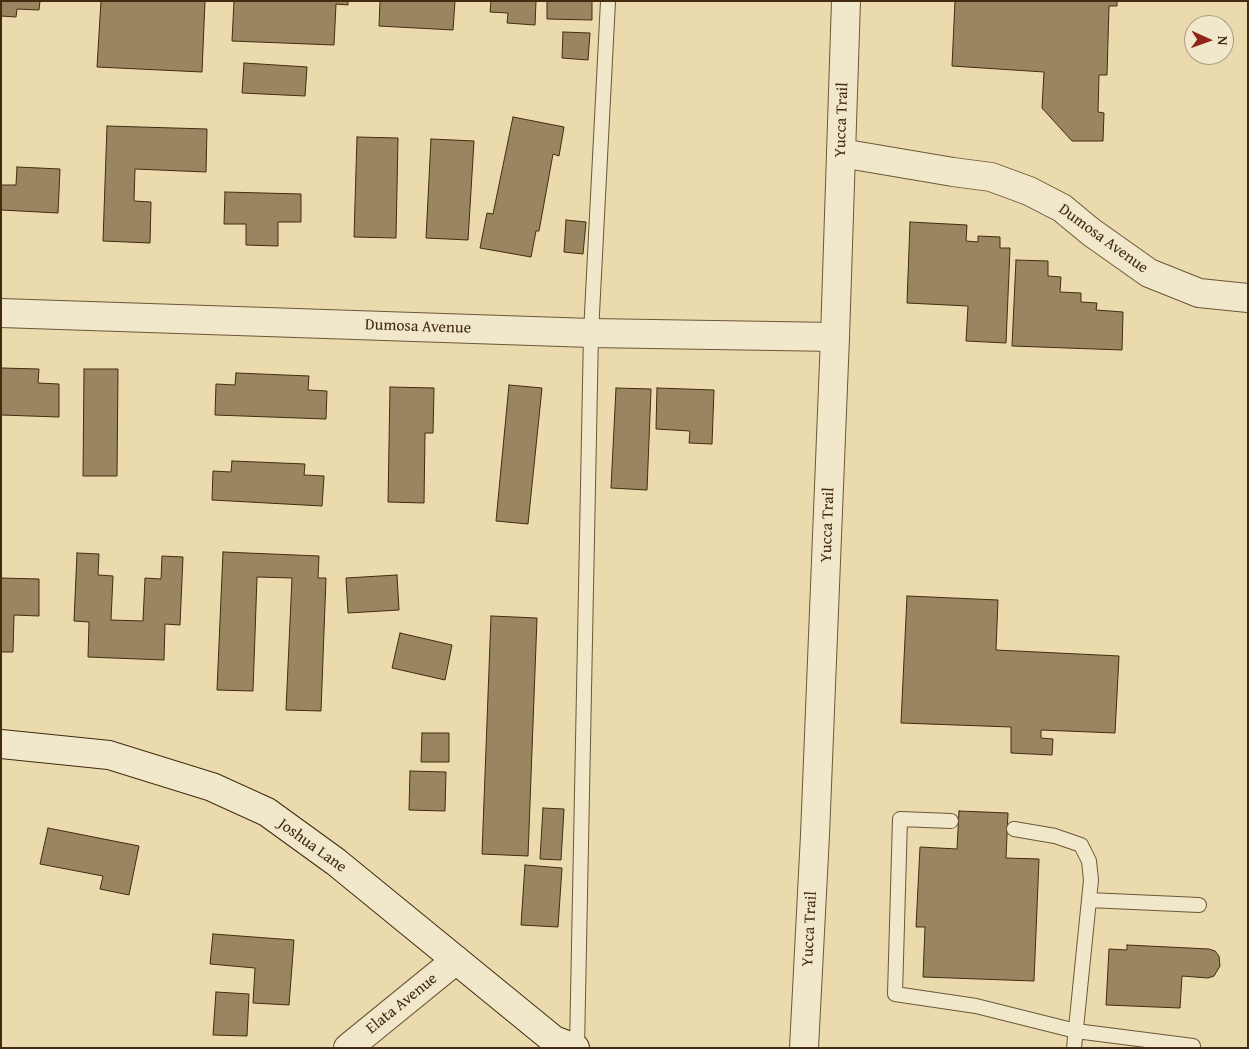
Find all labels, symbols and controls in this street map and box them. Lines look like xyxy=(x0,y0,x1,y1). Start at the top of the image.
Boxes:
north arrow xyxy=(1184,15,1234,65)
text: N xyxy=(1213,35,1233,46)
street label: Yucca Trail xyxy=(831,82,853,158)
street label: Dumosa Avenue xyxy=(1054,200,1152,278)
street label: Dumosa Avenue xyxy=(365,316,471,338)
street label: Yucca Trail xyxy=(817,487,839,563)
street label: Joshua Lane xyxy=(274,815,350,877)
street label: Yucca Trail xyxy=(798,891,822,967)
street label: Elata Avenue xyxy=(363,969,441,1039)

